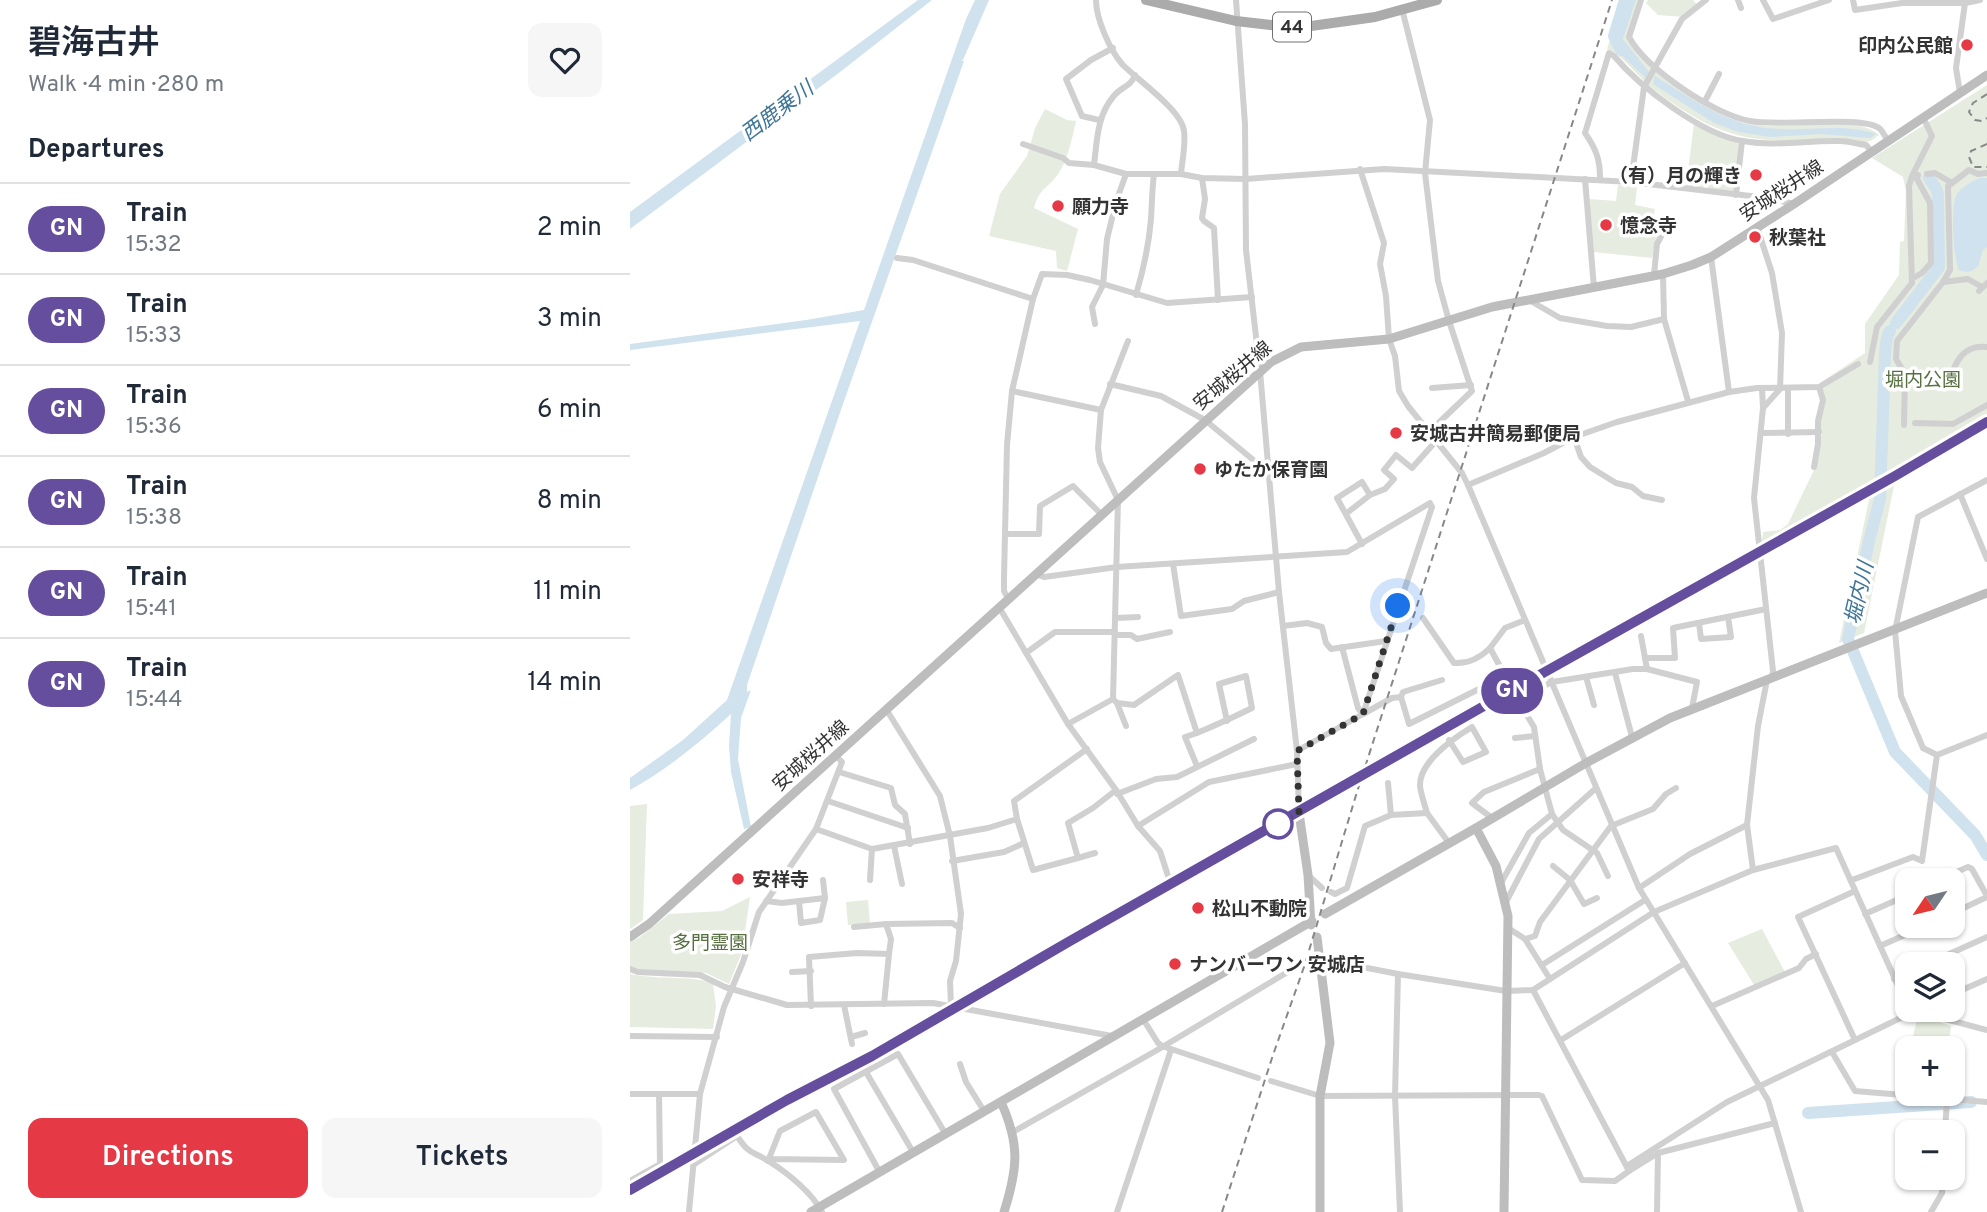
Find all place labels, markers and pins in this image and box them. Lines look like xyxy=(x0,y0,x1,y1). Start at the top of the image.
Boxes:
place label: 印内公民館 xyxy=(1858,35,1953,59)
marker: 印内公民館 xyxy=(1959,37,1975,53)
place label: （有）月の輝き xyxy=(1609,165,1742,189)
marker: （有）月の輝き xyxy=(1748,167,1764,183)
place label: 願力寺 xyxy=(1072,196,1129,220)
marker: 願力寺 xyxy=(1050,198,1066,214)
place label: 憶念寺 xyxy=(1620,215,1677,239)
marker: 憶念寺 xyxy=(1598,217,1614,233)
place label: 秋葉社 xyxy=(1769,227,1826,251)
marker: 秋葉社 xyxy=(1747,229,1763,245)
place label: 安城古井簡易郵便局 xyxy=(1410,423,1581,447)
marker: 安城古井簡易郵便局 xyxy=(1388,425,1404,441)
place label: ゆたか保育園 xyxy=(1214,459,1328,483)
marker: ゆたか保育園 xyxy=(1192,461,1208,477)
unlabelled marker xyxy=(1263,809,1293,839)
place label: 安祥寺 xyxy=(752,869,809,893)
marker: 安祥寺 xyxy=(730,871,746,887)
place label: 松山不動院 xyxy=(1212,898,1307,922)
marker: 松山不動院 xyxy=(1190,900,1206,916)
place label: ナンバーワン 安城店 xyxy=(1189,954,1365,978)
marker: ナンバーワン 安城店 xyxy=(1167,956,1183,972)

